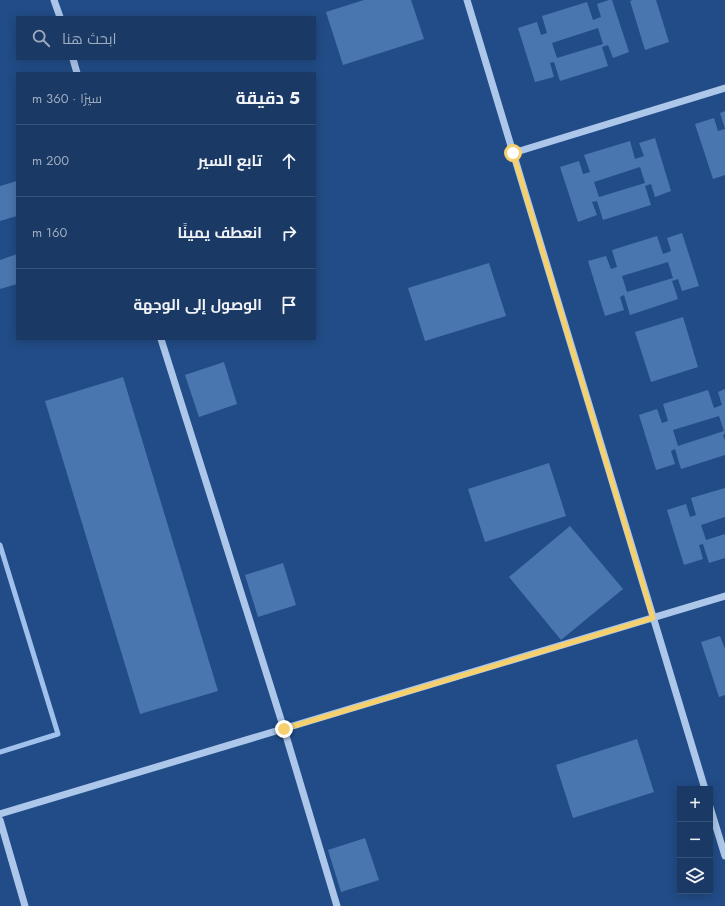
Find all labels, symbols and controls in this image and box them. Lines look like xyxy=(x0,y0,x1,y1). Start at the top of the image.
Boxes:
search box xyxy=(16,16,316,60)
icon: search xyxy=(30,27,52,49)
text: ابحث هنا xyxy=(62,28,117,50)
text: 5 دقيقة xyxy=(236,86,300,110)
text: سيرًا · 360 m xyxy=(32,89,102,108)
route start xyxy=(504,144,522,162)
text: تابع السير xyxy=(198,150,262,172)
icon: ahead xyxy=(278,150,300,172)
text: 200 m xyxy=(32,151,69,170)
text: انعطف يمينًا xyxy=(178,222,262,244)
icon: right xyxy=(278,222,300,244)
text: 160 m xyxy=(32,223,67,242)
text: الوصول إلى الوجهة xyxy=(133,294,262,316)
icon: arrive xyxy=(278,294,300,316)
route end xyxy=(275,720,293,738)
map controls xyxy=(677,786,713,894)
button: + xyxy=(677,786,713,822)
button: − xyxy=(677,822,713,858)
button: layers xyxy=(677,858,713,894)

